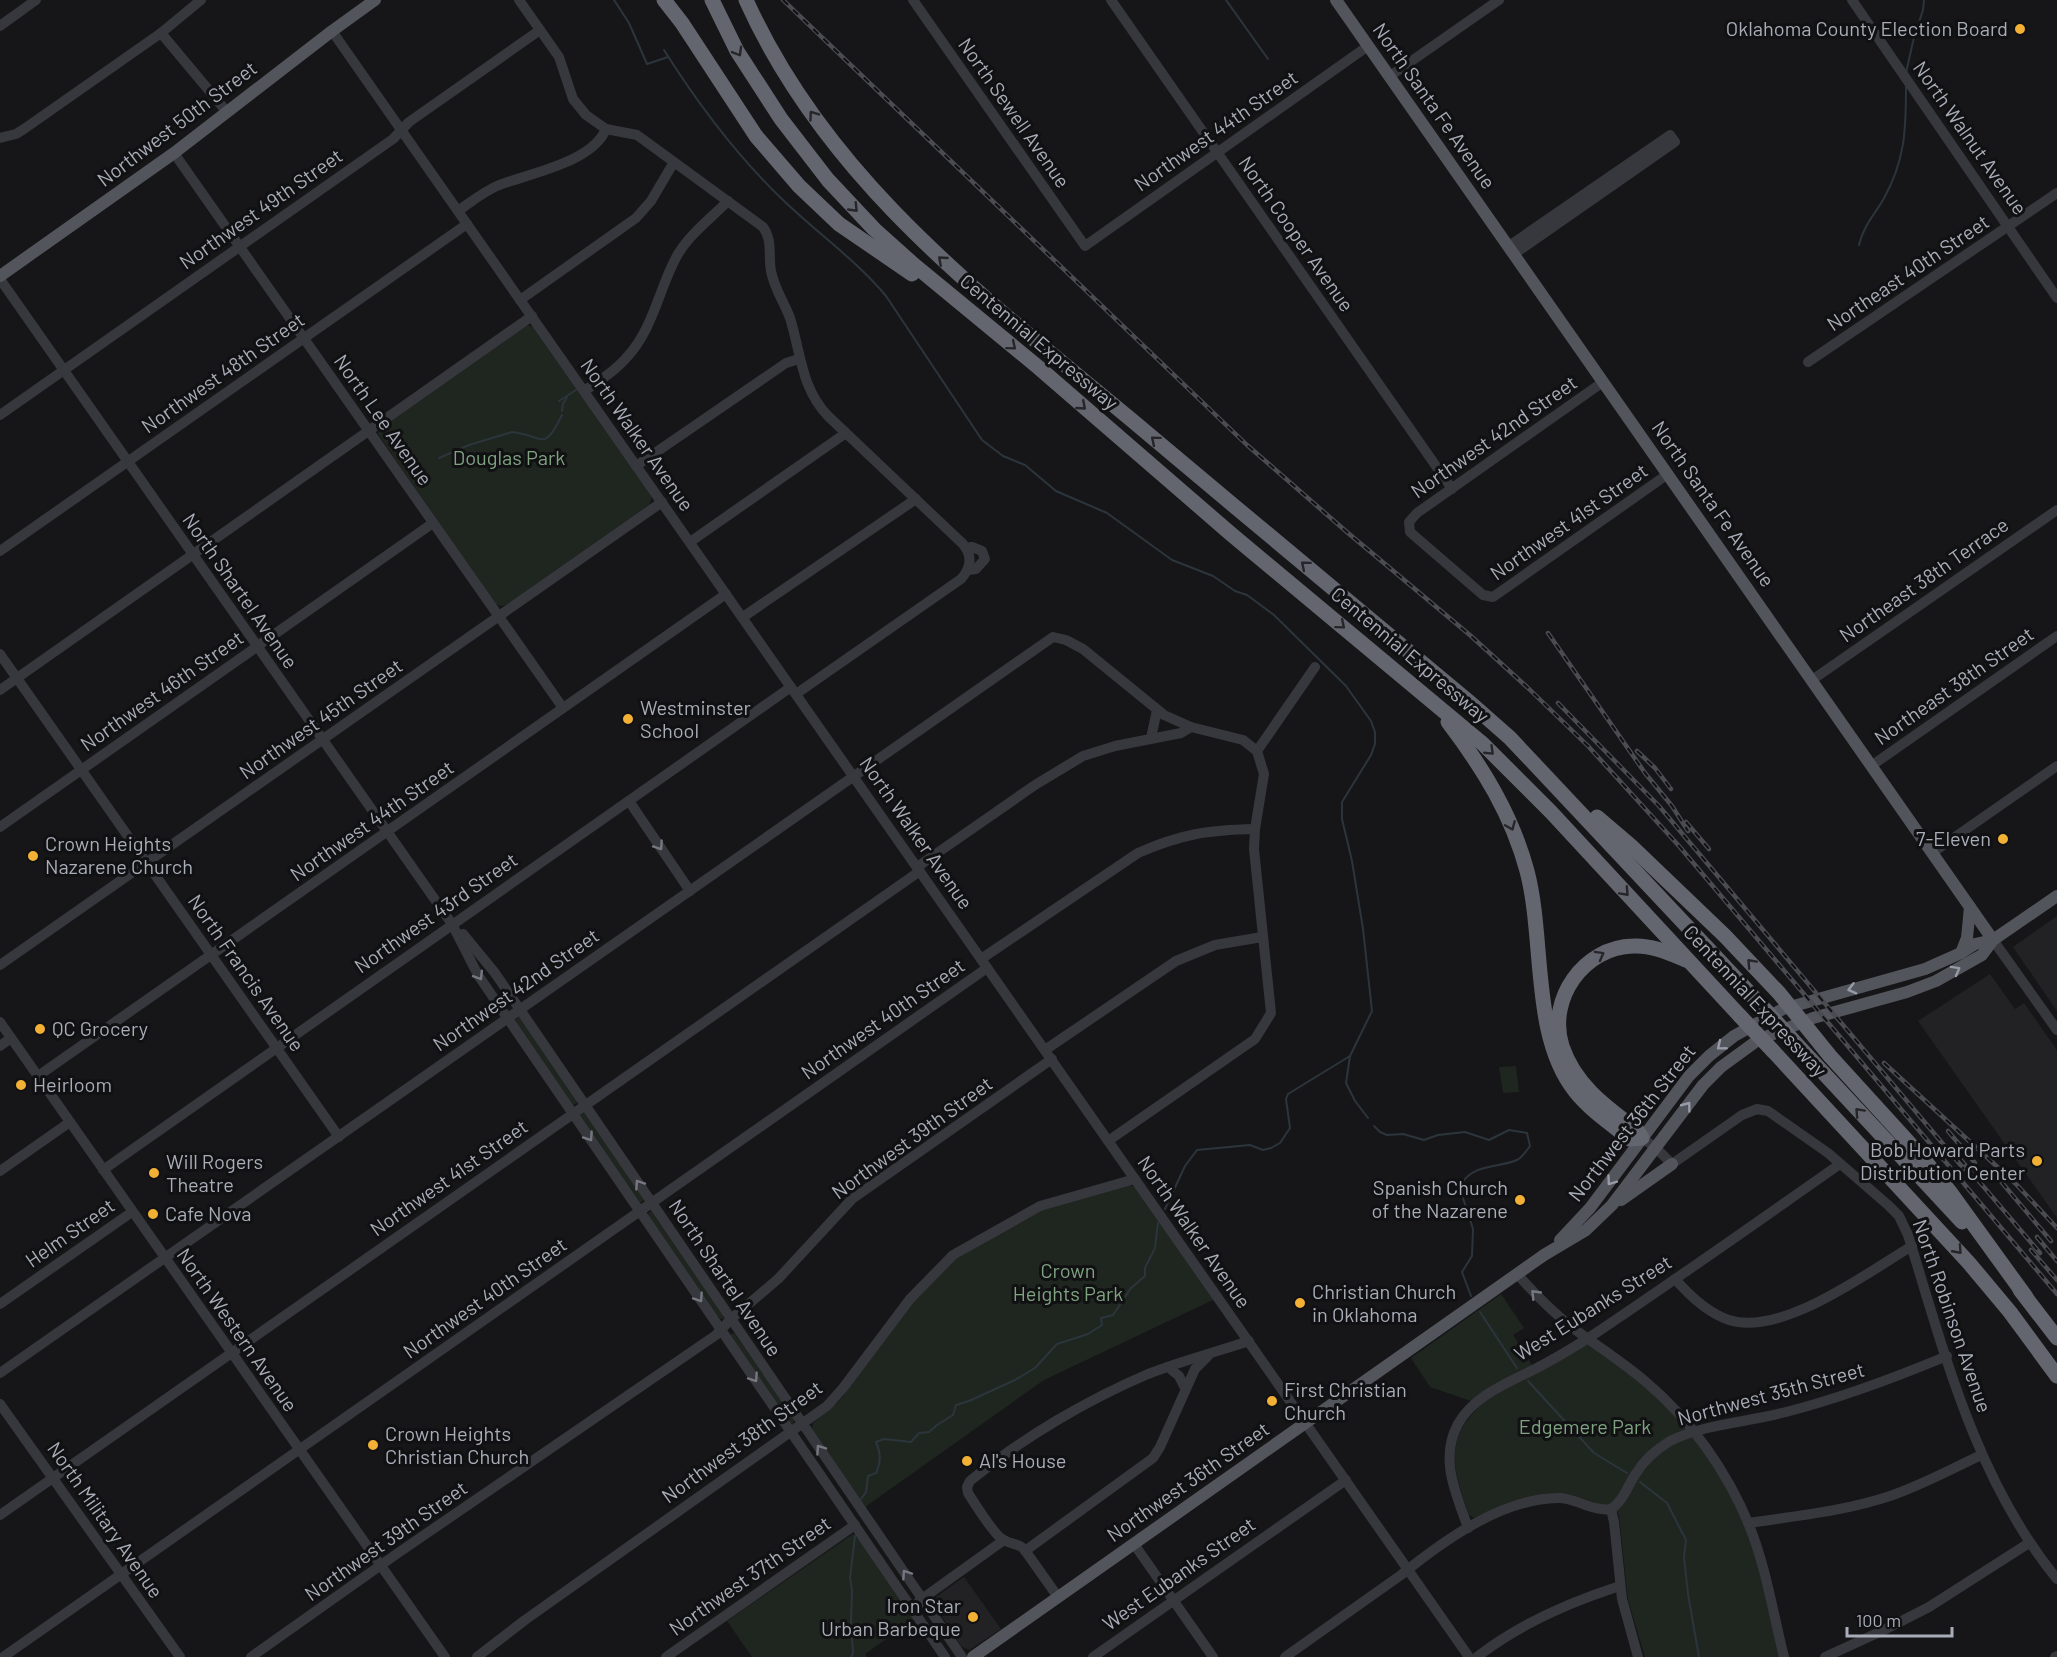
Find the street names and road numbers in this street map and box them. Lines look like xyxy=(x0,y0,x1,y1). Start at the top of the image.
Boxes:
street label: North Santa Fe Avenue xyxy=(1369,18,1501,193)
street label: North Sewell Avenue xyxy=(954,33,1076,192)
street label: Northwest 50th Street xyxy=(92,55,261,191)
street label: North Walnut Avenue xyxy=(1909,56,2033,219)
street label: Northwest 44th Street xyxy=(1129,65,1302,196)
street label: Northwest 49th Street xyxy=(174,143,347,273)
street label: North Cooper Avenue xyxy=(1234,151,1360,316)
street label: Northeast 40th Street xyxy=(1822,209,1993,335)
street label: Centennial Expressway xyxy=(956,268,1124,414)
street label: Northwest 48th Street xyxy=(136,307,309,437)
street label: North Lee Avenue xyxy=(330,349,438,489)
street label: North Walker Avenue xyxy=(576,354,699,515)
street label: Northwest 42nd Street xyxy=(1406,370,1581,503)
street label: North Santa Fe Avenue xyxy=(1648,416,1780,591)
street label: Northwest 41st Street xyxy=(1485,458,1652,585)
street label: North Shartel Avenue xyxy=(178,508,303,673)
street label: Northeast 38th Terrace xyxy=(1834,512,2013,647)
street label: Centennial Expressway xyxy=(1327,581,1495,727)
street label: Northeast 38th Street xyxy=(1869,621,2038,749)
street label: Northwest 46th Street xyxy=(75,625,247,755)
street label: Northwest 45th Street xyxy=(234,653,406,783)
street label: North Walker Avenue xyxy=(855,752,978,913)
street label: Northwest 44th Street xyxy=(285,755,458,886)
street label: Northwest 43rd Street xyxy=(349,847,521,977)
street label: North Francis Avenue xyxy=(184,889,310,1055)
street label: Centennial Expressway xyxy=(1679,919,1832,1081)
street label: Northwest 42nd Street xyxy=(428,923,603,1056)
street label: Northwest 40th Street xyxy=(796,953,969,1084)
street label: Northwest 36th Street xyxy=(1562,1039,1700,1206)
street label: Northwest 39th Street xyxy=(826,1071,996,1204)
street label: Northwest 41st Street xyxy=(365,1114,532,1241)
street label: North Walker Avenue xyxy=(1133,1151,1256,1312)
street label: Helm Street xyxy=(20,1193,119,1272)
street label: North Shartel Avenue xyxy=(664,1194,787,1360)
street label: North Robinson Avenue xyxy=(1909,1216,1997,1415)
street label: Northwest 40th Street xyxy=(398,1232,571,1363)
street label: North Western Avenue xyxy=(172,1243,303,1416)
street label: West Eubanks Street xyxy=(1509,1249,1676,1365)
street label: Northwest 35th Street xyxy=(1675,1357,1867,1430)
street label: Northwest 38th Street xyxy=(656,1375,826,1508)
street label: Northwest 36th Street xyxy=(1102,1416,1273,1546)
street label: North Military Avenue xyxy=(43,1437,169,1602)
street label: Northwest 39th Street xyxy=(300,1475,471,1605)
street label: Northwest 37th Street xyxy=(664,1510,835,1640)
street label: West Eubanks Street xyxy=(1097,1511,1259,1635)

